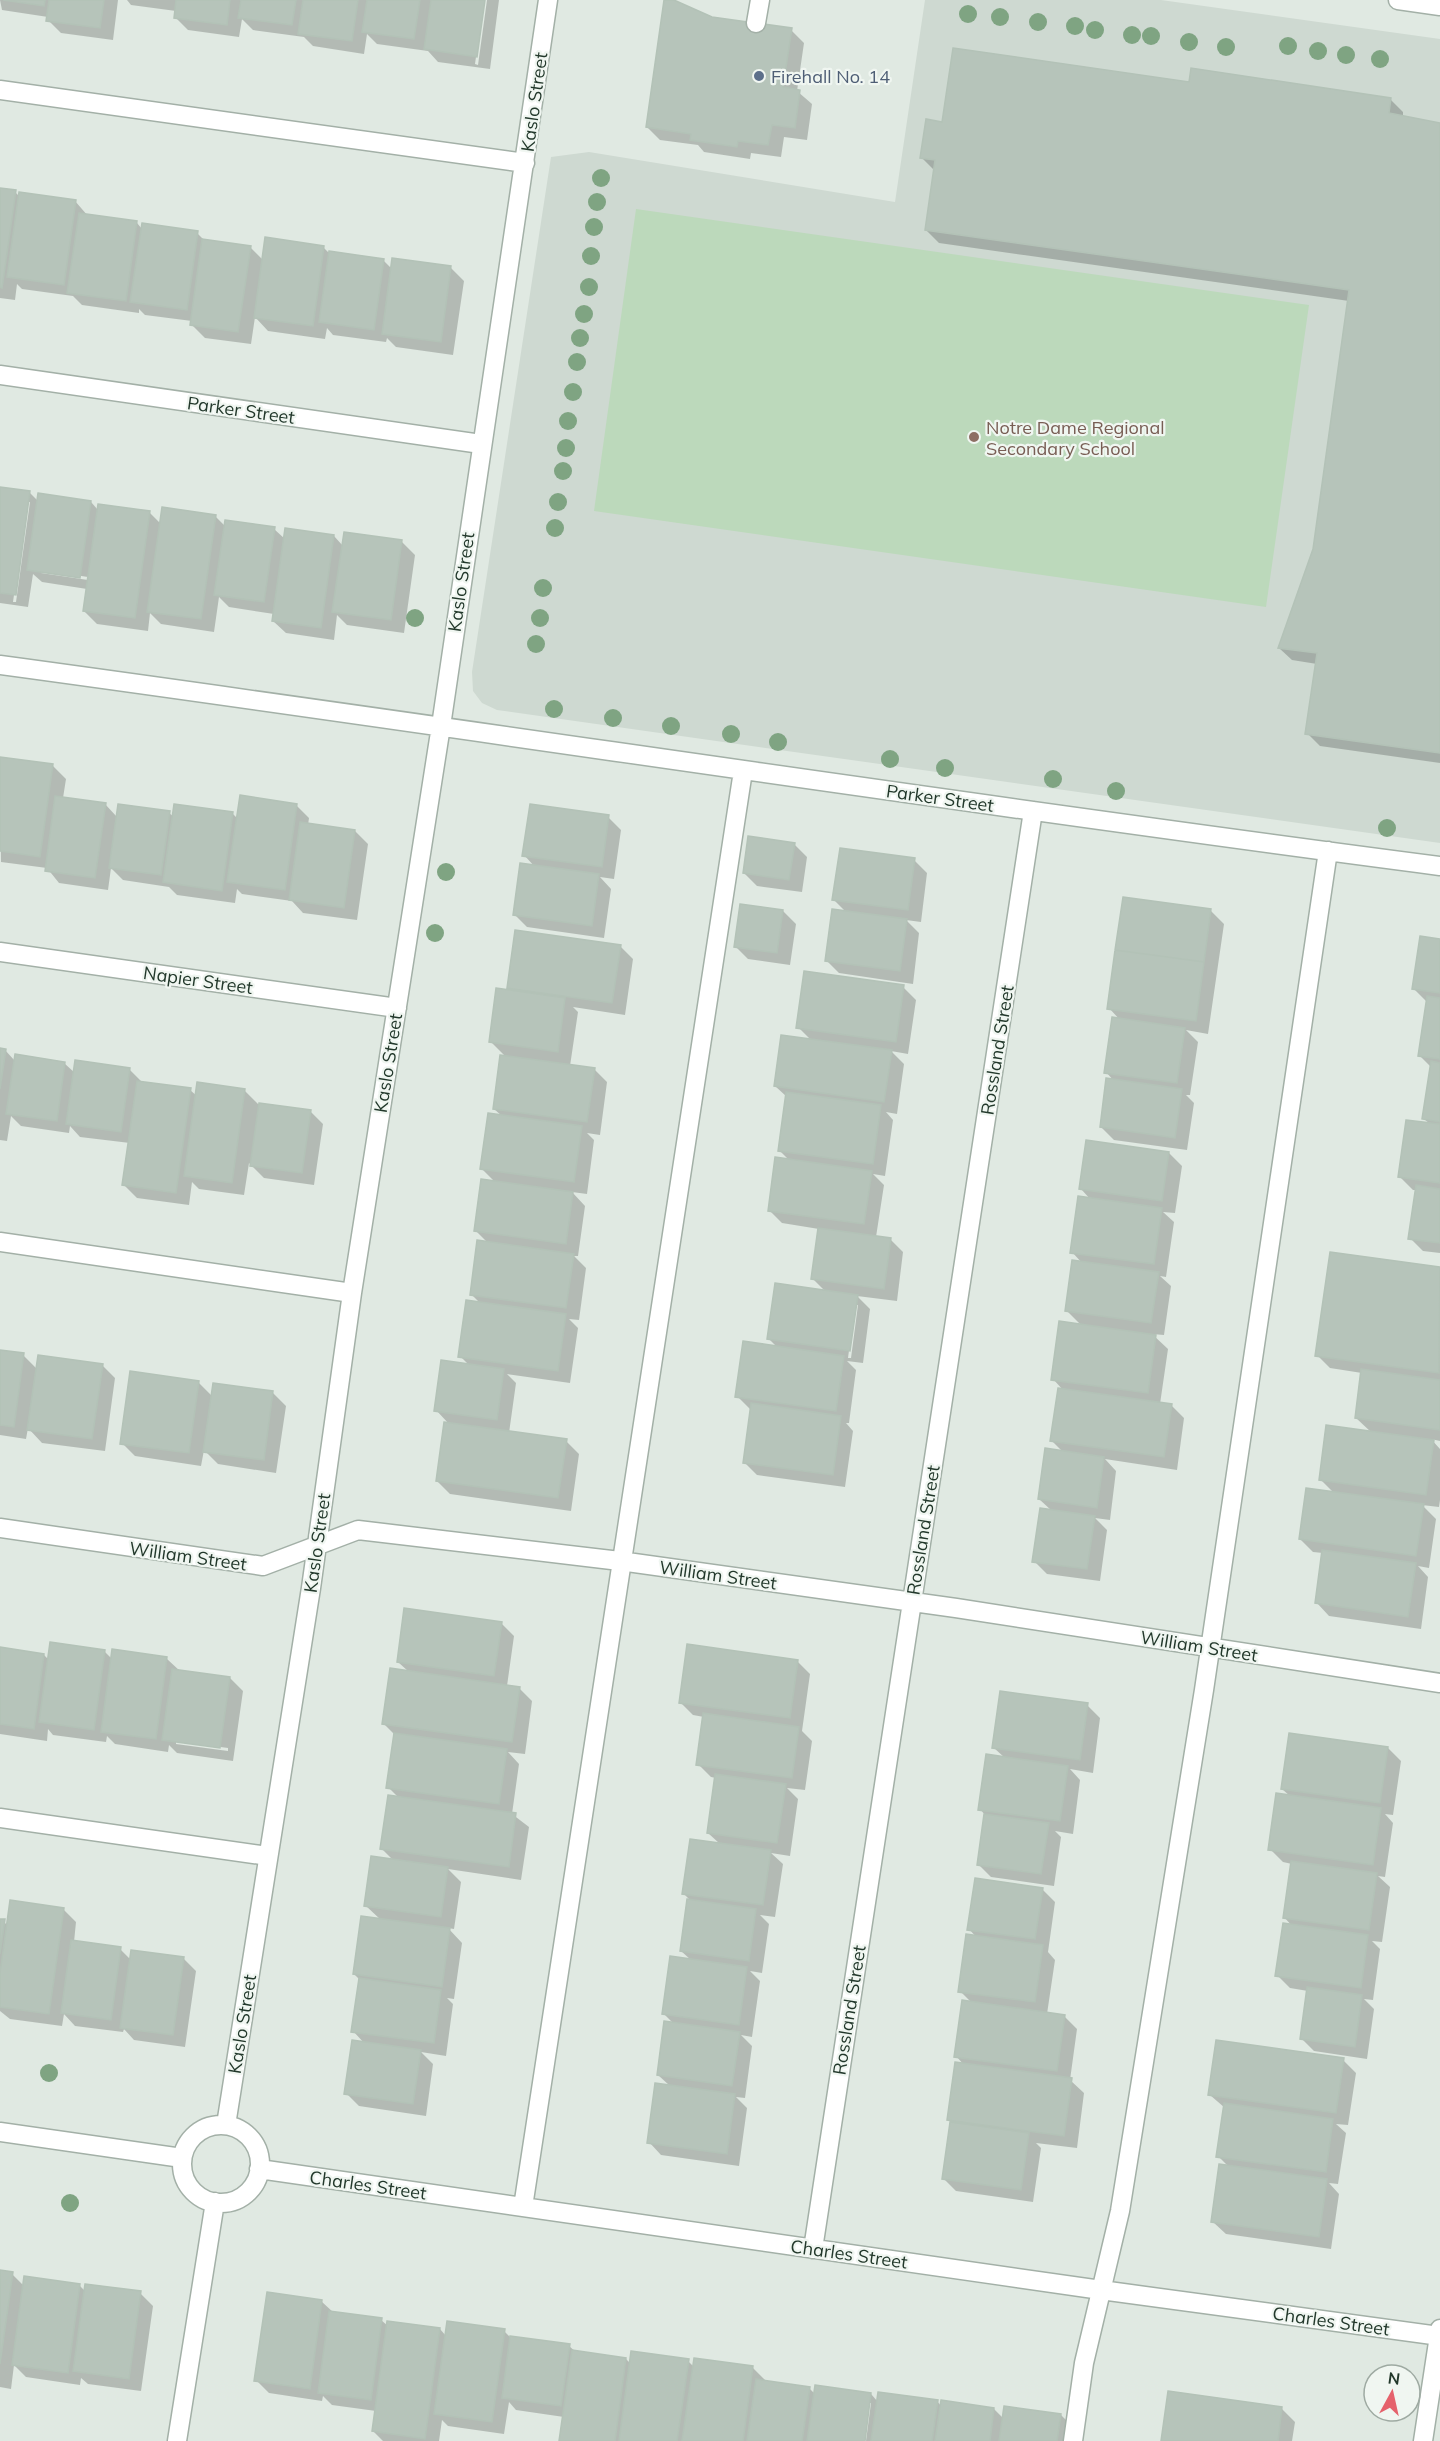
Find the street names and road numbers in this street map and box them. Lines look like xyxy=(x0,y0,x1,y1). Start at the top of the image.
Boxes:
street label: Kaslo Street xyxy=(516,51,552,153)
street label: Parker Street xyxy=(186,391,296,429)
street label: Kaslo Street xyxy=(443,531,479,633)
street label: Parker Street xyxy=(885,779,995,817)
street label: Napier Street xyxy=(142,961,254,999)
street label: Rossland Street xyxy=(975,983,1019,1117)
street label: Kaslo Street xyxy=(369,1012,407,1114)
street label: Rossland Street xyxy=(901,1463,945,1597)
street label: Kaslo Street xyxy=(299,1492,335,1594)
street label: William Street xyxy=(128,1536,248,1576)
street label: William Street xyxy=(658,1555,778,1595)
street label: William Street xyxy=(1139,1625,1259,1667)
street label: Rossland Street xyxy=(827,1943,871,2077)
street label: Kaslo Street xyxy=(223,1973,261,2075)
street label: Charles Street xyxy=(308,2165,428,2205)
street label: Charles Street xyxy=(789,2234,909,2274)
street label: Charles Street xyxy=(1271,2301,1391,2341)

